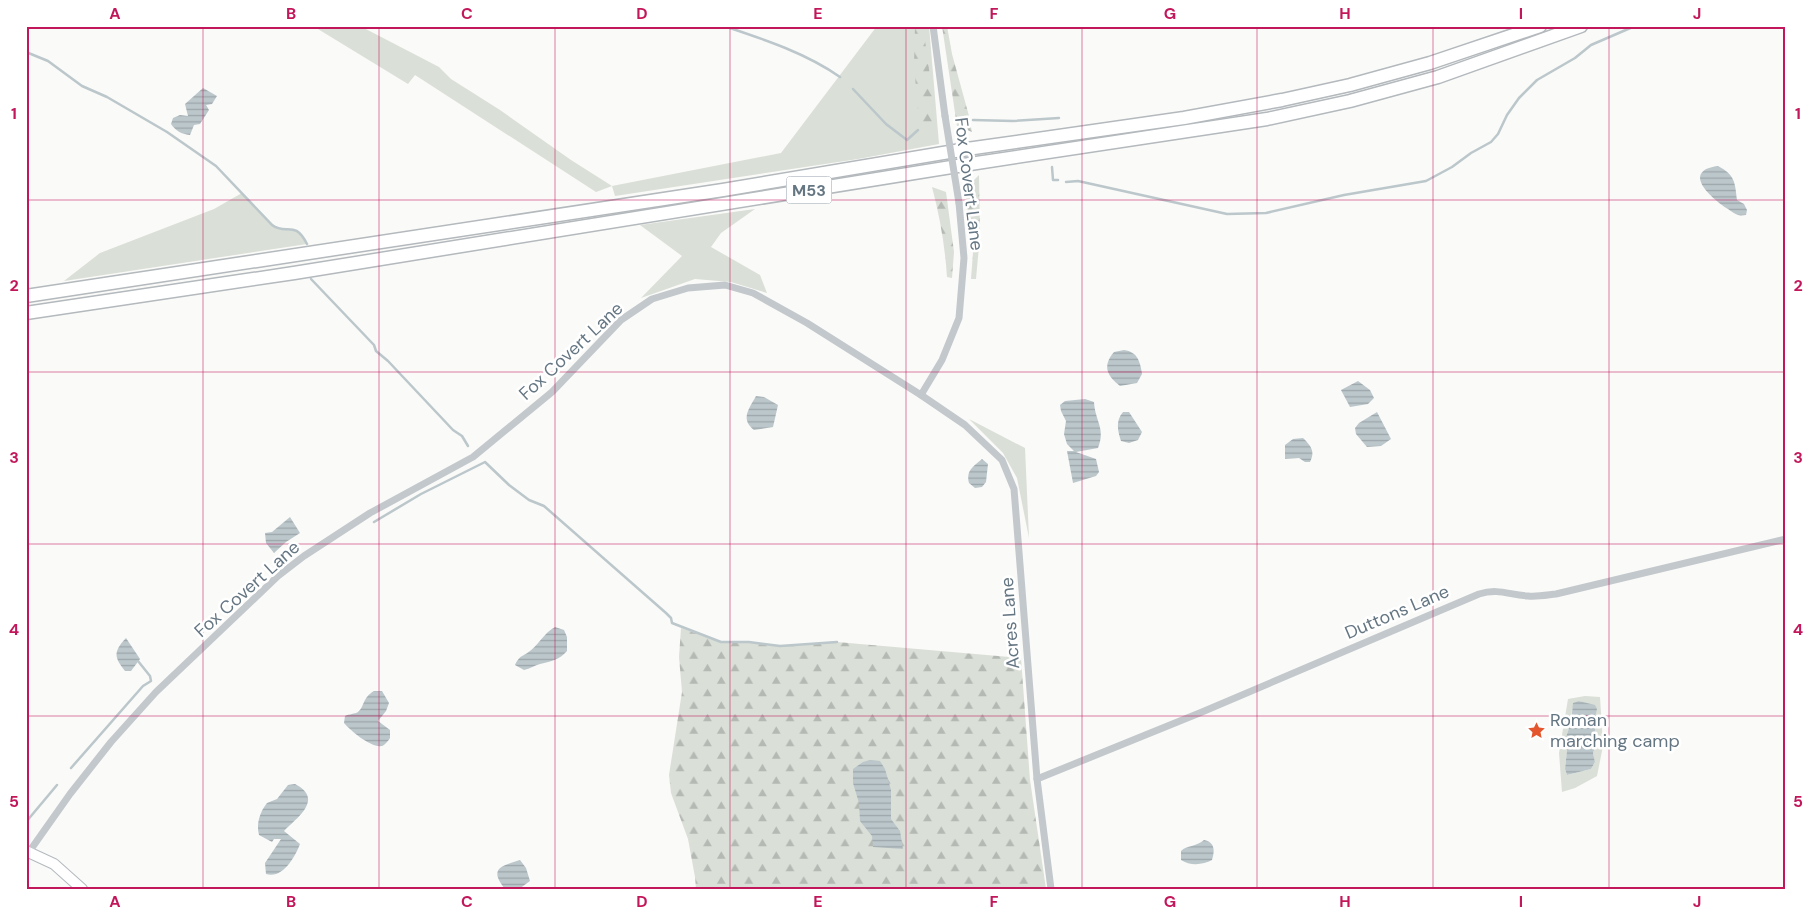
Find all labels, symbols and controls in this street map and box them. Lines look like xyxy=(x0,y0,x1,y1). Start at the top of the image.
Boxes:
text: A xyxy=(109,3,121,24)
text: B xyxy=(286,3,296,24)
text: C xyxy=(461,3,473,24)
text: D xyxy=(636,3,648,24)
text: E xyxy=(813,3,823,24)
text: F xyxy=(990,3,999,24)
text: G xyxy=(1164,3,1176,24)
text: H xyxy=(1339,3,1351,24)
text: I xyxy=(1519,3,1523,24)
text: J xyxy=(1693,3,1701,24)
text: 1 xyxy=(11,103,17,124)
text: 1 xyxy=(1795,103,1801,124)
street label: Fox Covert Lane xyxy=(949,116,989,252)
road number: M53 xyxy=(786,176,832,204)
text: 2 xyxy=(9,275,19,296)
text: 2 xyxy=(1793,275,1803,296)
street label: Fox Covert Lane xyxy=(514,297,628,405)
text: 3 xyxy=(9,447,19,468)
text: 3 xyxy=(1793,447,1803,468)
street label: Fox Covert Lane xyxy=(189,535,305,643)
street label: Acres Lane xyxy=(995,576,1025,670)
street label: Duttons Lane xyxy=(1341,579,1453,645)
text: 4 xyxy=(9,619,19,640)
text: 4 xyxy=(1793,619,1803,640)
place label: Roman marching camp xyxy=(1550,708,1680,753)
place icon: Roman marching camp xyxy=(1526,720,1546,740)
text: 5 xyxy=(9,791,19,812)
text: 5 xyxy=(1793,791,1803,812)
text: A xyxy=(109,891,121,912)
text: B xyxy=(286,891,296,912)
text: C xyxy=(461,891,473,912)
text: D xyxy=(636,891,648,912)
text: E xyxy=(813,891,823,912)
text: F xyxy=(990,891,999,912)
text: G xyxy=(1164,891,1176,912)
text: H xyxy=(1339,891,1351,912)
text: I xyxy=(1519,891,1523,912)
text: J xyxy=(1693,891,1701,912)

